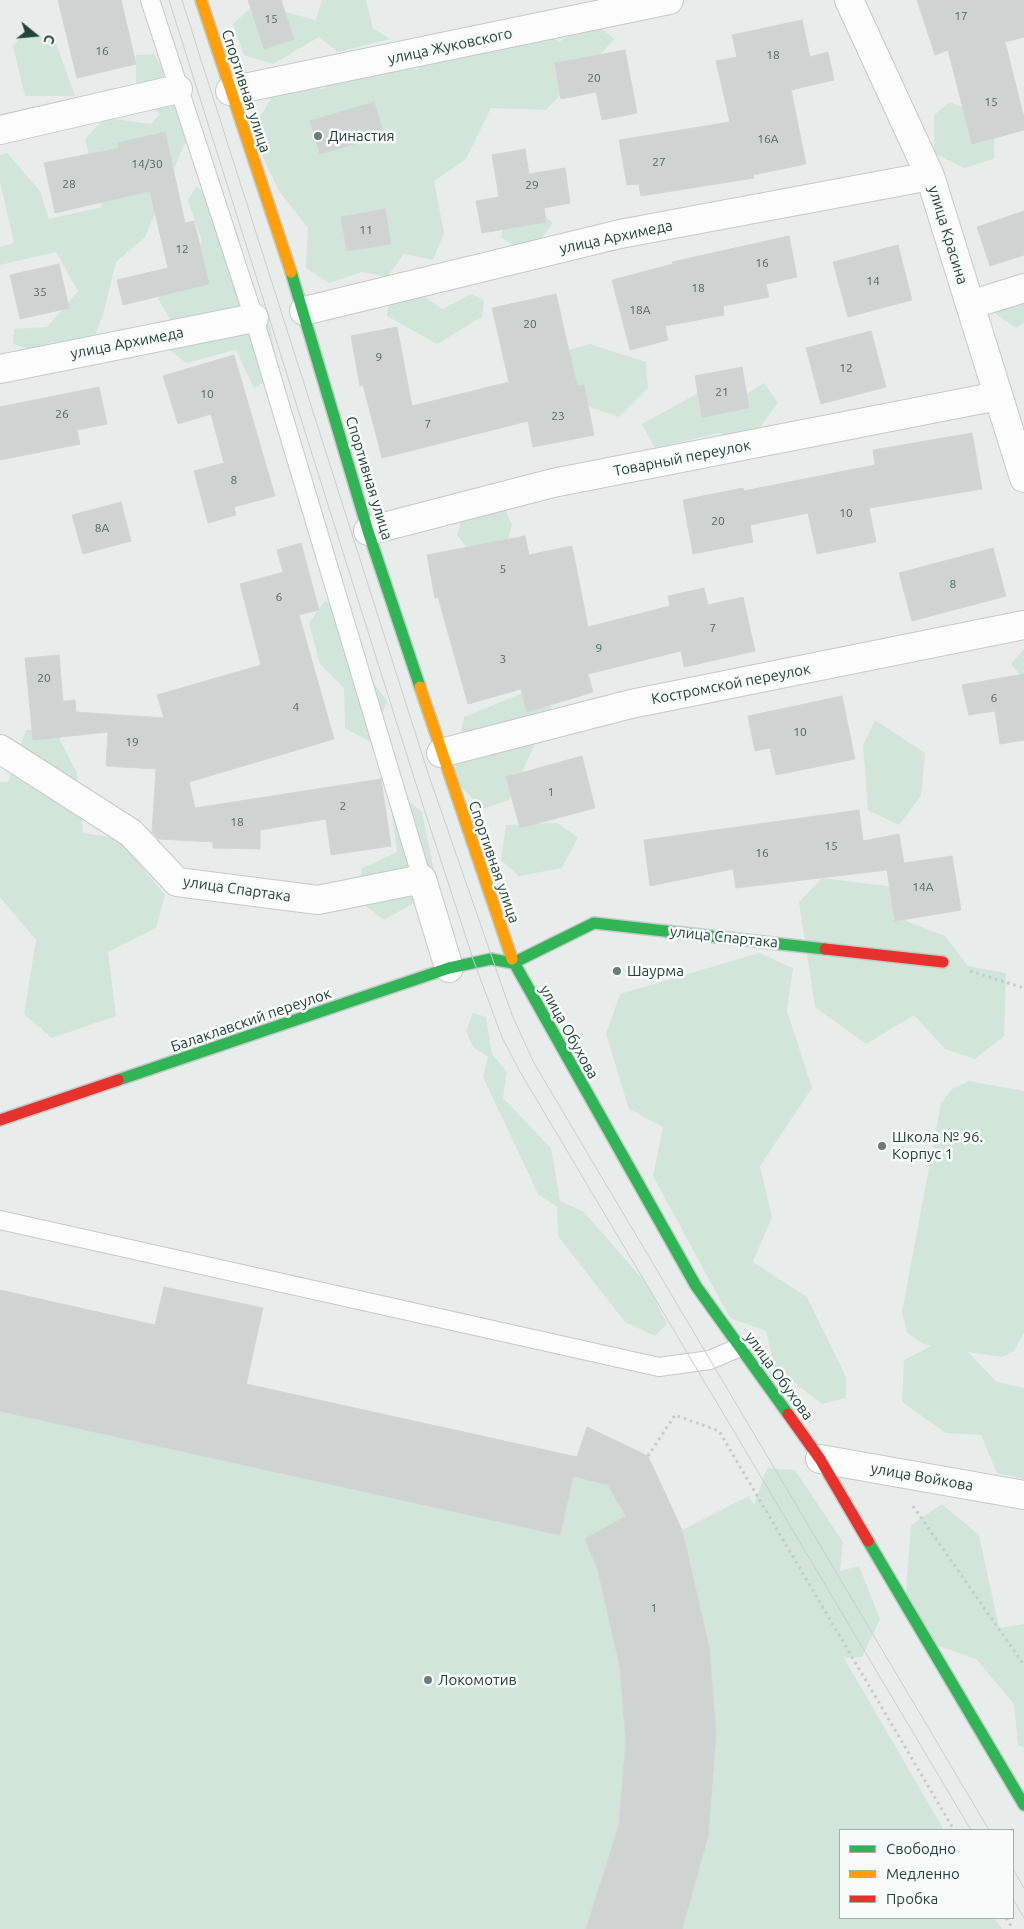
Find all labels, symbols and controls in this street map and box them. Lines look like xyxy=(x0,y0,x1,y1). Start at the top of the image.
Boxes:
house number: 17 xyxy=(954,9,968,23)
north arrow xyxy=(10,10,60,60)
house number: 15 xyxy=(264,12,278,26)
street label: улица Жуковского xyxy=(386,24,514,68)
street label: Спортивная улица xyxy=(218,27,274,155)
text: С xyxy=(40,33,58,46)
house number: 16 xyxy=(95,44,109,58)
house number: 18 xyxy=(766,48,780,62)
house number: 20 xyxy=(587,71,601,85)
house number: 15 xyxy=(984,95,998,109)
place label: Династия xyxy=(328,127,395,145)
marker: Династия xyxy=(312,130,324,142)
house number: 16А xyxy=(757,132,779,146)
house number: 27 xyxy=(652,155,666,169)
house number: 14/30 xyxy=(131,157,163,171)
house number: 28 xyxy=(62,177,76,191)
house number: 29 xyxy=(525,178,539,192)
street label: улица Красина xyxy=(924,183,972,287)
street label: улица Архимеда xyxy=(558,216,674,258)
house number: 11 xyxy=(359,223,373,237)
house number: 12 xyxy=(175,242,189,256)
house number: 16 xyxy=(755,256,769,270)
house number: 14 xyxy=(866,274,880,288)
house number: 18 xyxy=(691,281,705,295)
house number: 35 xyxy=(33,285,47,299)
house number: 18А xyxy=(629,303,651,317)
house number: 20 xyxy=(523,317,537,331)
street label: улица Архимеда xyxy=(69,323,185,363)
house number: 9 xyxy=(376,350,382,364)
house number: 12 xyxy=(839,361,853,375)
house number: 21 xyxy=(715,385,729,399)
house number: 10 xyxy=(200,387,214,401)
house number: 26 xyxy=(55,407,69,421)
house number: 23 xyxy=(551,409,565,423)
street label: Спортивная улица xyxy=(342,414,396,542)
house number: 7 xyxy=(425,417,431,431)
street label: Товарный переулок xyxy=(612,436,752,480)
house number: 8 xyxy=(231,473,237,487)
house number: 10 xyxy=(839,506,853,520)
house number: 20 xyxy=(711,514,725,528)
house number: 8А xyxy=(95,521,109,535)
house number: 5 xyxy=(500,562,506,576)
house number: 8 xyxy=(950,577,956,591)
house number: 6 xyxy=(276,590,282,604)
house number: 7 xyxy=(710,621,716,635)
house number: 9 xyxy=(596,641,602,655)
house number: 3 xyxy=(500,652,506,666)
street label: Костромской переулок xyxy=(650,660,812,708)
house number: 20 xyxy=(37,671,51,685)
house number: 6 xyxy=(991,691,997,705)
house number: 4 xyxy=(293,700,299,714)
house number: 10 xyxy=(793,725,807,739)
house number: 19 xyxy=(125,735,139,749)
house number: 1 xyxy=(548,785,554,799)
street label: Спортивная улица xyxy=(465,798,523,926)
house number: 2 xyxy=(340,799,346,813)
house number: 18 xyxy=(230,815,244,829)
house number: 15 xyxy=(824,839,838,853)
house number: 16 xyxy=(755,846,769,860)
street label: улица Спартака xyxy=(182,873,292,905)
house number: 14А xyxy=(912,880,934,894)
street label: улица Спартака xyxy=(669,922,779,952)
place label: Шаурма xyxy=(627,962,684,980)
marker: Шаурма xyxy=(611,965,623,977)
street label: улица Обухова xyxy=(536,982,602,1082)
street label: Балаклавский переулок xyxy=(168,984,334,1056)
place label: Школа № 96. Корпус 1 xyxy=(892,1128,983,1163)
marker: Школа № 96. Корпус 1 xyxy=(876,1140,888,1152)
street label: улица Обухова xyxy=(741,1328,817,1424)
street label: улица Войкова xyxy=(869,1459,975,1495)
house number: 1 xyxy=(651,1601,657,1615)
place label: Локомотив xyxy=(438,1671,517,1689)
marker: Локомотив xyxy=(422,1674,434,1686)
legend xyxy=(839,1829,1014,1919)
text: Свободно xyxy=(886,1840,956,1857)
text: Медленно xyxy=(886,1865,960,1882)
text: Пробка xyxy=(886,1890,938,1907)

